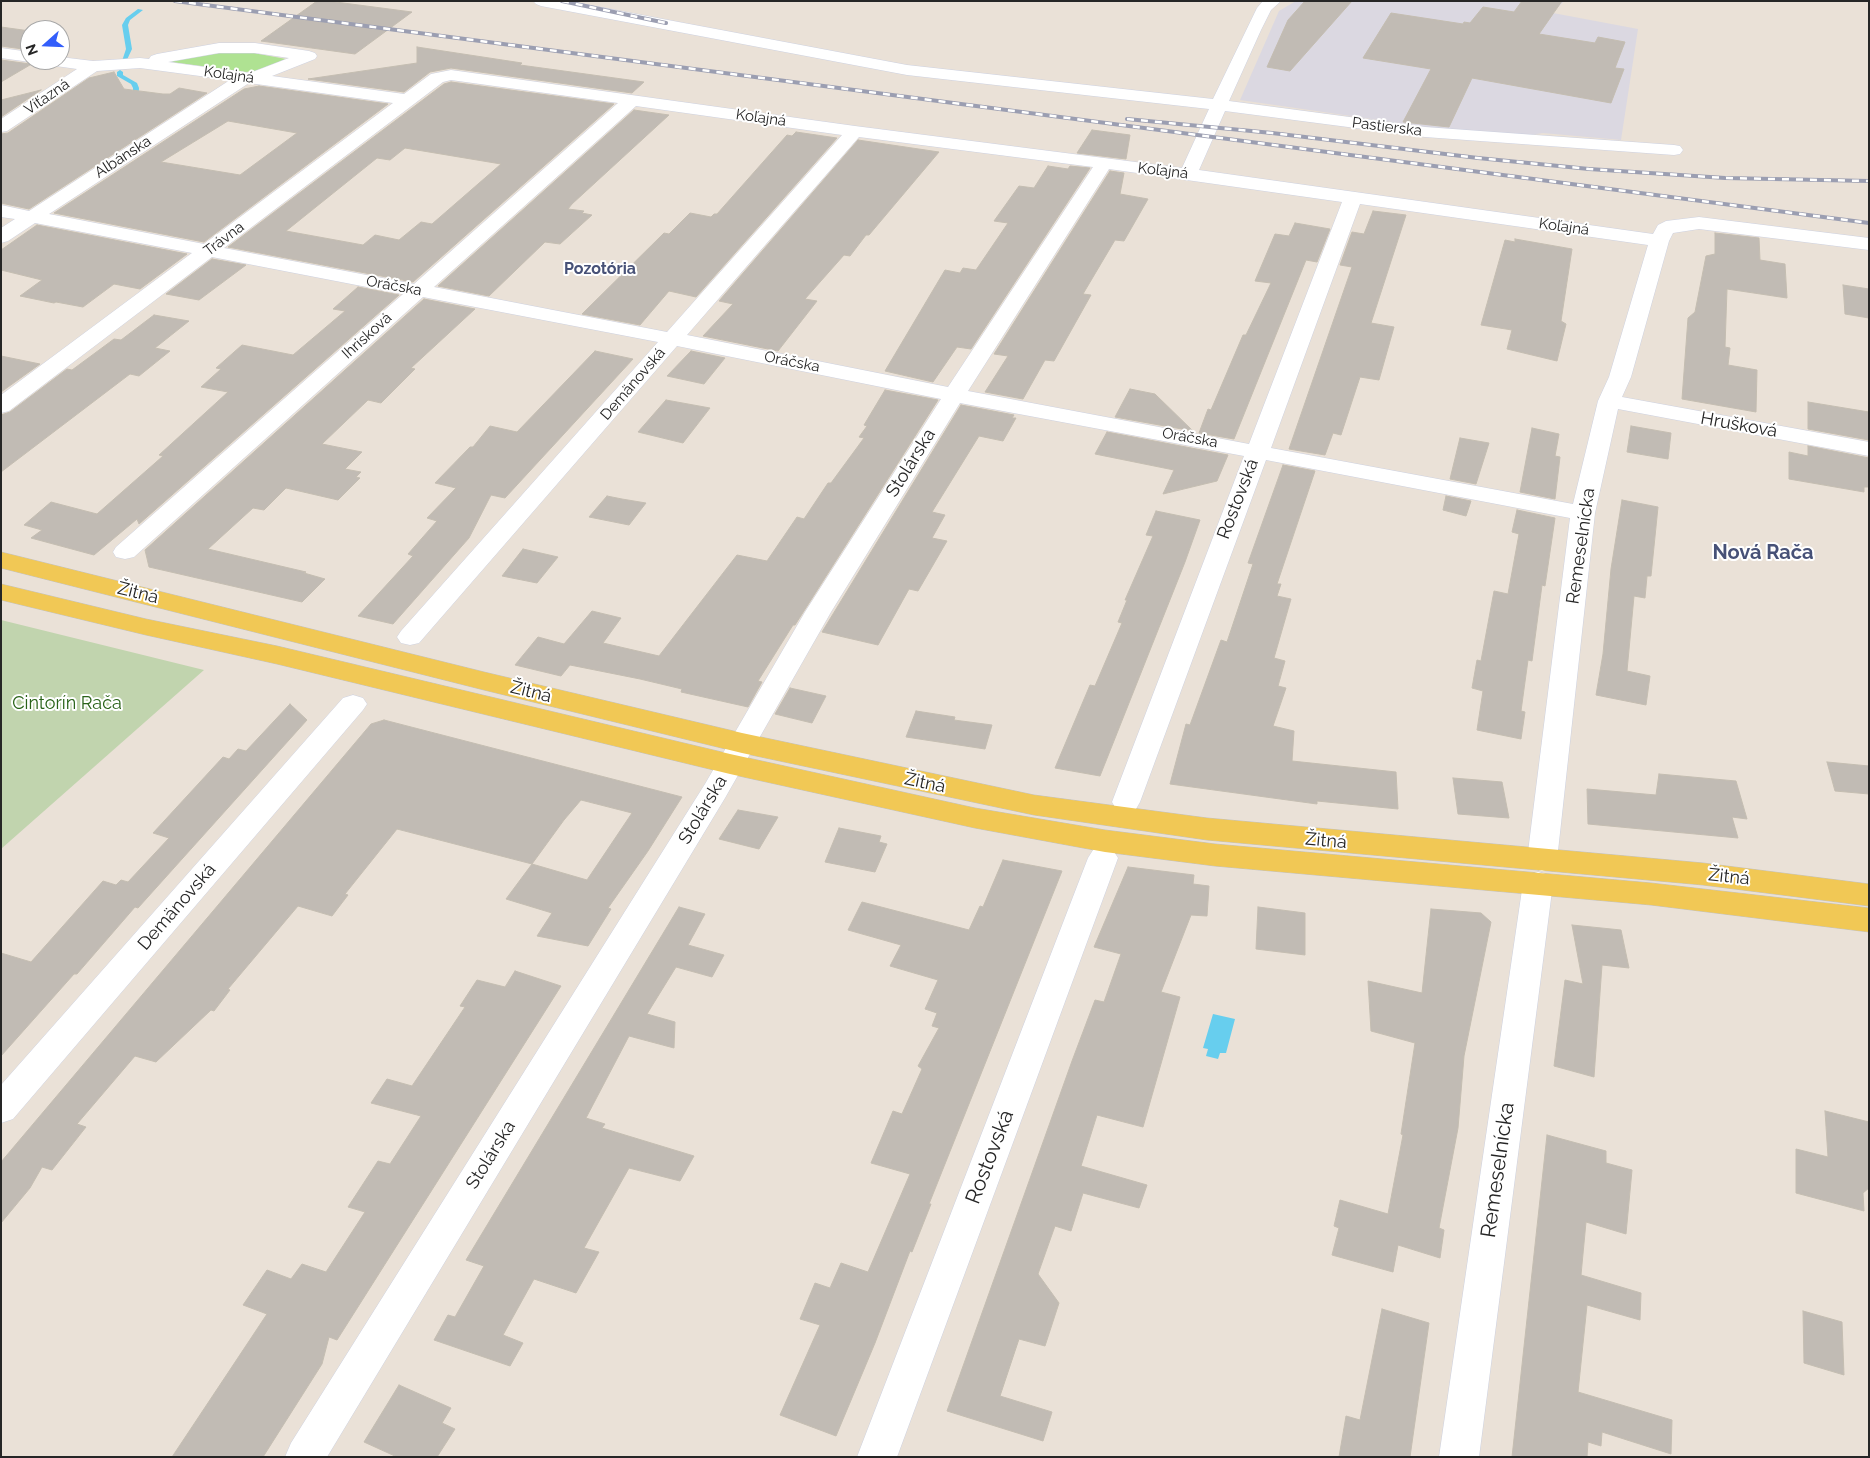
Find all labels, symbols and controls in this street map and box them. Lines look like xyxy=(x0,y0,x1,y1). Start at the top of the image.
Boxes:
north arrow xyxy=(20,20,70,70)
text: N xyxy=(22,42,41,58)
street label: Koľajná xyxy=(203,63,255,87)
street label: Víťazná xyxy=(21,75,73,119)
street label: Koľajná xyxy=(735,106,787,130)
street label: Pastierska xyxy=(1351,114,1423,140)
street label: Albánska xyxy=(91,132,155,182)
street label: Koľajná xyxy=(1137,159,1189,183)
street label: Koľajná xyxy=(1538,215,1590,239)
street label: Trávna xyxy=(200,218,248,260)
district label: Pozotória xyxy=(564,259,636,279)
street label: Oráčska xyxy=(365,272,423,300)
street label: Ihrisková xyxy=(339,309,395,363)
street label: Demänovská xyxy=(597,344,669,424)
street label: Oráčska xyxy=(763,348,821,376)
street label: Hrušková xyxy=(1699,408,1779,442)
street label: Oráčska xyxy=(1161,424,1219,452)
street label: Stolárska xyxy=(882,425,940,501)
street label: Rostovská xyxy=(1213,456,1263,542)
street label: Remeselnícka xyxy=(1562,487,1600,605)
district label: Nová Rača xyxy=(1712,541,1814,565)
street label: Žitná xyxy=(115,577,161,609)
street label: Žitná xyxy=(508,676,554,708)
park label: Cintorín Rača xyxy=(12,693,122,715)
street label: Žitná xyxy=(902,768,948,798)
street label: Stolárska xyxy=(674,772,732,848)
street label: Žitná xyxy=(1304,828,1348,854)
street label: Demänovská xyxy=(133,859,221,955)
street label: Žitná xyxy=(1707,864,1751,890)
street label: Remeselnícka xyxy=(1476,1101,1520,1239)
street label: Rostovská xyxy=(961,1106,1019,1208)
street label: Stolárska xyxy=(462,1117,520,1193)

